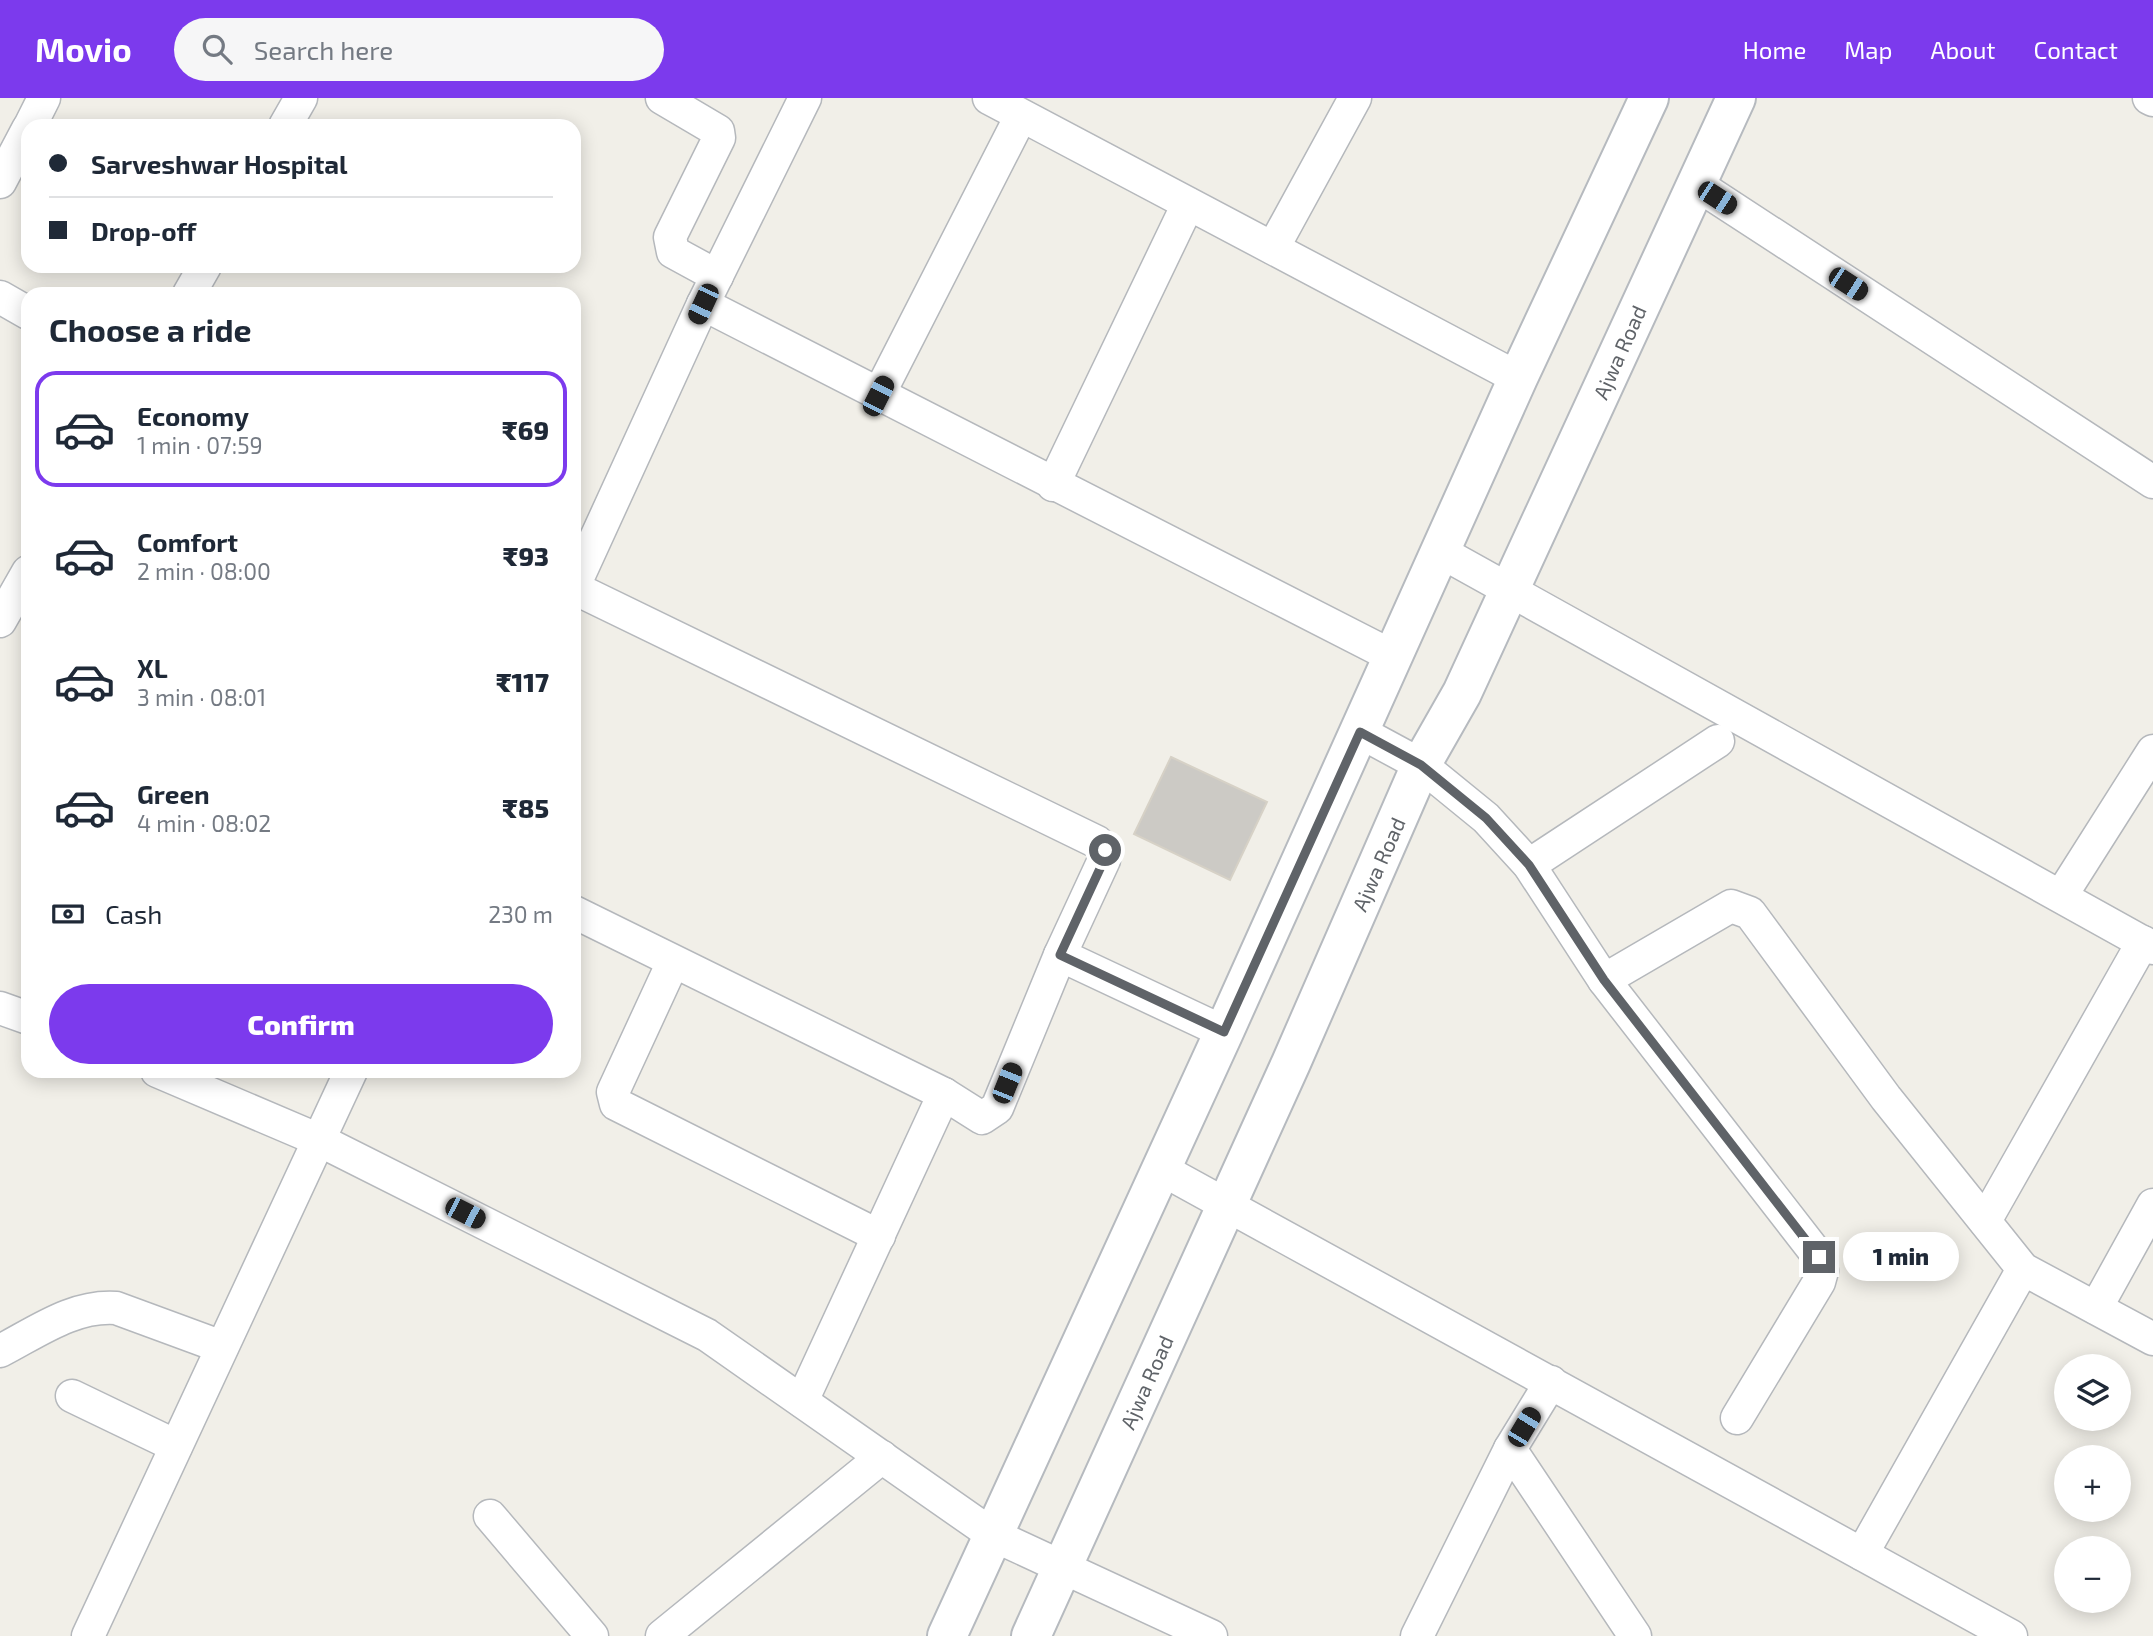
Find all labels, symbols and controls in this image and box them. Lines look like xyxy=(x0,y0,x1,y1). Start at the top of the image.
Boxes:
search box xyxy=(174,18,664,81)
text: Movio xyxy=(35,29,132,69)
icon: search xyxy=(198,30,236,68)
text: Search here xyxy=(254,34,393,65)
text: Home xyxy=(1743,35,1806,64)
text: Map xyxy=(1844,35,1892,64)
text: About xyxy=(1930,35,1996,64)
text: Contact xyxy=(2034,35,2118,64)
text: Sarveshwar Hospital xyxy=(91,148,348,179)
car xyxy=(1694,178,1741,218)
text: Drop-off xyxy=(91,215,196,246)
car xyxy=(1825,264,1872,304)
car xyxy=(685,281,722,327)
street label: Ajwa Road xyxy=(1587,301,1652,403)
text: Choose a ride xyxy=(49,310,252,348)
car xyxy=(860,373,897,419)
icon: car xyxy=(53,398,116,461)
text: Economy xyxy=(137,400,249,431)
text: ₹69 xyxy=(502,414,549,445)
text: 1 min · 07:59 xyxy=(137,431,263,459)
icon: car xyxy=(53,524,116,587)
text: Comfort xyxy=(137,526,238,557)
text: ₹93 xyxy=(503,540,549,571)
text: 2 min · 08:00 xyxy=(137,557,271,585)
icon: car xyxy=(53,650,116,713)
text: XL xyxy=(137,652,168,683)
text: ₹117 xyxy=(496,666,549,697)
text: 3 min · 08:01 xyxy=(137,683,266,711)
icon: car xyxy=(53,776,116,839)
text: Green xyxy=(137,778,210,809)
text: ₹85 xyxy=(502,792,549,823)
text: 4 min · 08:02 xyxy=(137,809,271,837)
street label: Ajwa Road xyxy=(1346,813,1411,915)
route start xyxy=(1089,834,1121,866)
icon: cash xyxy=(49,895,87,933)
text: Cash xyxy=(105,898,162,929)
text: 230 m xyxy=(488,900,553,928)
button: Confirm xyxy=(49,984,553,1064)
car xyxy=(990,1060,1025,1106)
car xyxy=(442,1194,489,1232)
callout: 1 min xyxy=(1843,1232,1959,1282)
route end xyxy=(1803,1241,1835,1273)
text: 1 min xyxy=(1873,1242,1929,1270)
street label: Ajwa Road xyxy=(1114,1331,1179,1433)
map controls xyxy=(2054,1354,2131,1613)
button: layers xyxy=(2054,1354,2131,1431)
car xyxy=(1505,1404,1544,1450)
button: + xyxy=(2054,1445,2131,1522)
button: − xyxy=(2054,1536,2131,1613)

